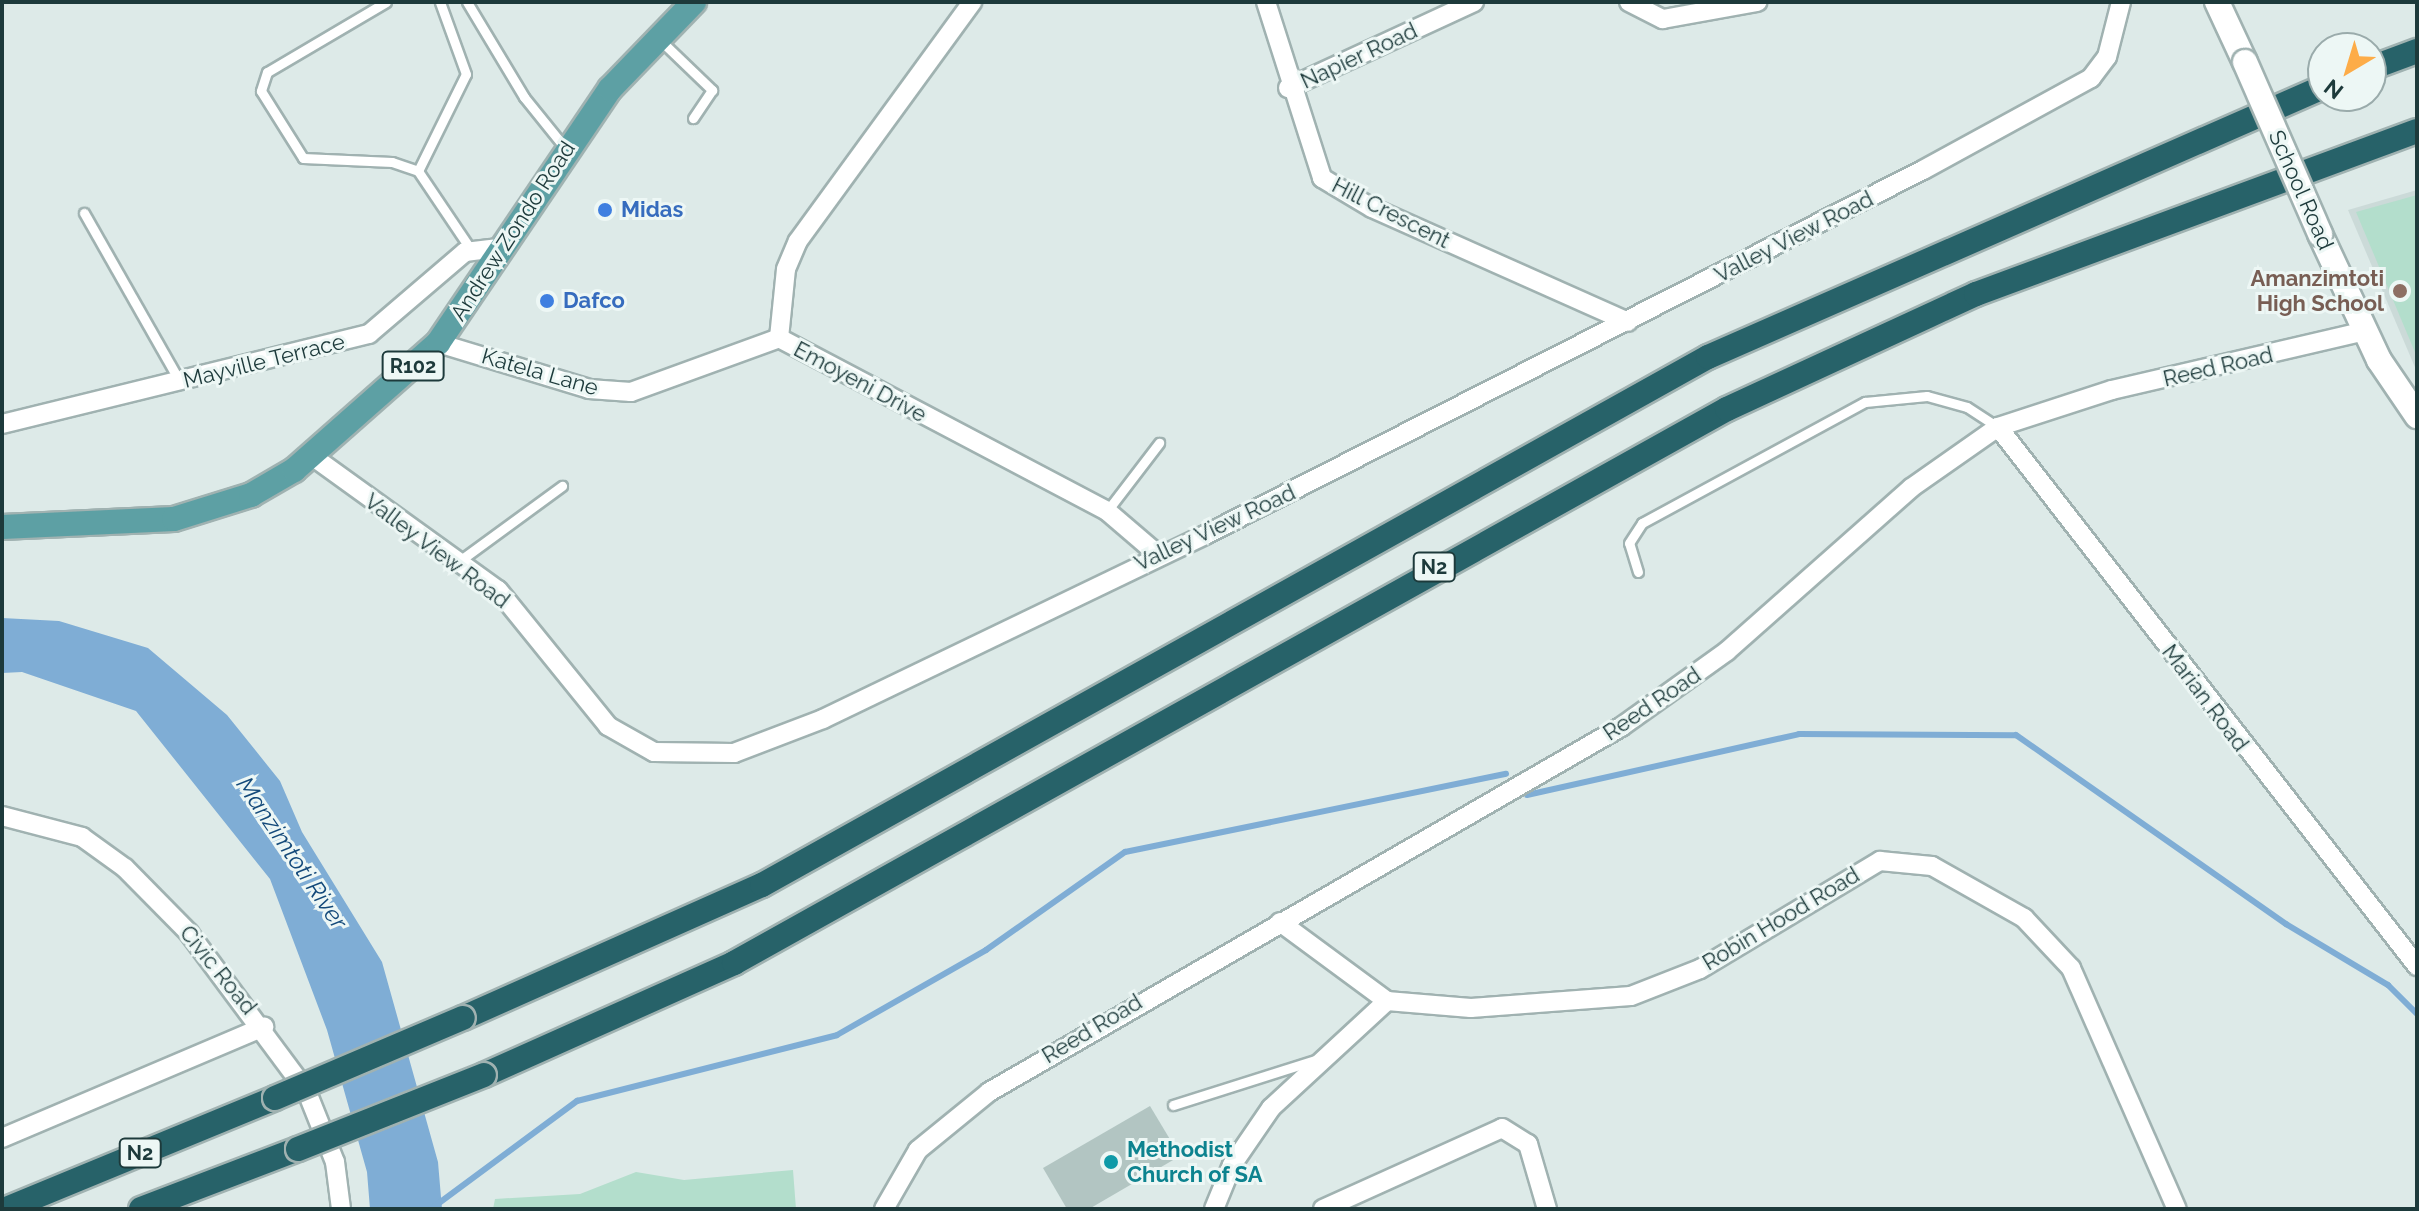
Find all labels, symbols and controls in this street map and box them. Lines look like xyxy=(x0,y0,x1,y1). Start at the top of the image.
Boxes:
street label: Napier Road xyxy=(1296,17,1422,95)
north arrow xyxy=(2307,32,2387,112)
text: N xyxy=(2319,74,2348,105)
street label: School Road xyxy=(2263,126,2339,254)
street label: Andrew Zondo Road xyxy=(445,136,581,326)
street label: Hill Crescent xyxy=(1327,172,1455,254)
street label: Valley View Road xyxy=(1709,185,1879,289)
place label: Midas xyxy=(621,197,683,223)
marker: Midas xyxy=(596,201,614,219)
place label: Amanzimtoti High School xyxy=(2250,265,2384,316)
marker: Amanzimtoti High School xyxy=(2391,282,2409,300)
place label: Dafco xyxy=(563,288,625,314)
marker: Dafco xyxy=(538,292,556,310)
street label: Mayville Terrace xyxy=(180,328,348,394)
street label: Emoyeni Drive xyxy=(789,336,931,428)
street label: Reed Road xyxy=(2161,342,2275,392)
street label: Katela Lane xyxy=(479,343,601,401)
road number: R102 xyxy=(381,350,445,382)
street label: Valley View Road xyxy=(1129,479,1301,577)
street label: Valley View Road xyxy=(359,487,515,615)
road number: N2 xyxy=(1412,551,1456,583)
street label: Marian Road xyxy=(2156,639,2254,757)
street label: Reed Road xyxy=(1598,662,1706,746)
water label: Manzimtoti River xyxy=(230,771,354,935)
street label: Robin Hood Road xyxy=(1698,862,1864,976)
street label: Civic Road xyxy=(174,920,262,1020)
street label: Reed Road xyxy=(1037,989,1147,1069)
place label: Methodist Church of SA xyxy=(1127,1136,1263,1188)
road number: N2 xyxy=(118,1137,162,1169)
marker: Methodist Church of SA xyxy=(1102,1153,1120,1171)

